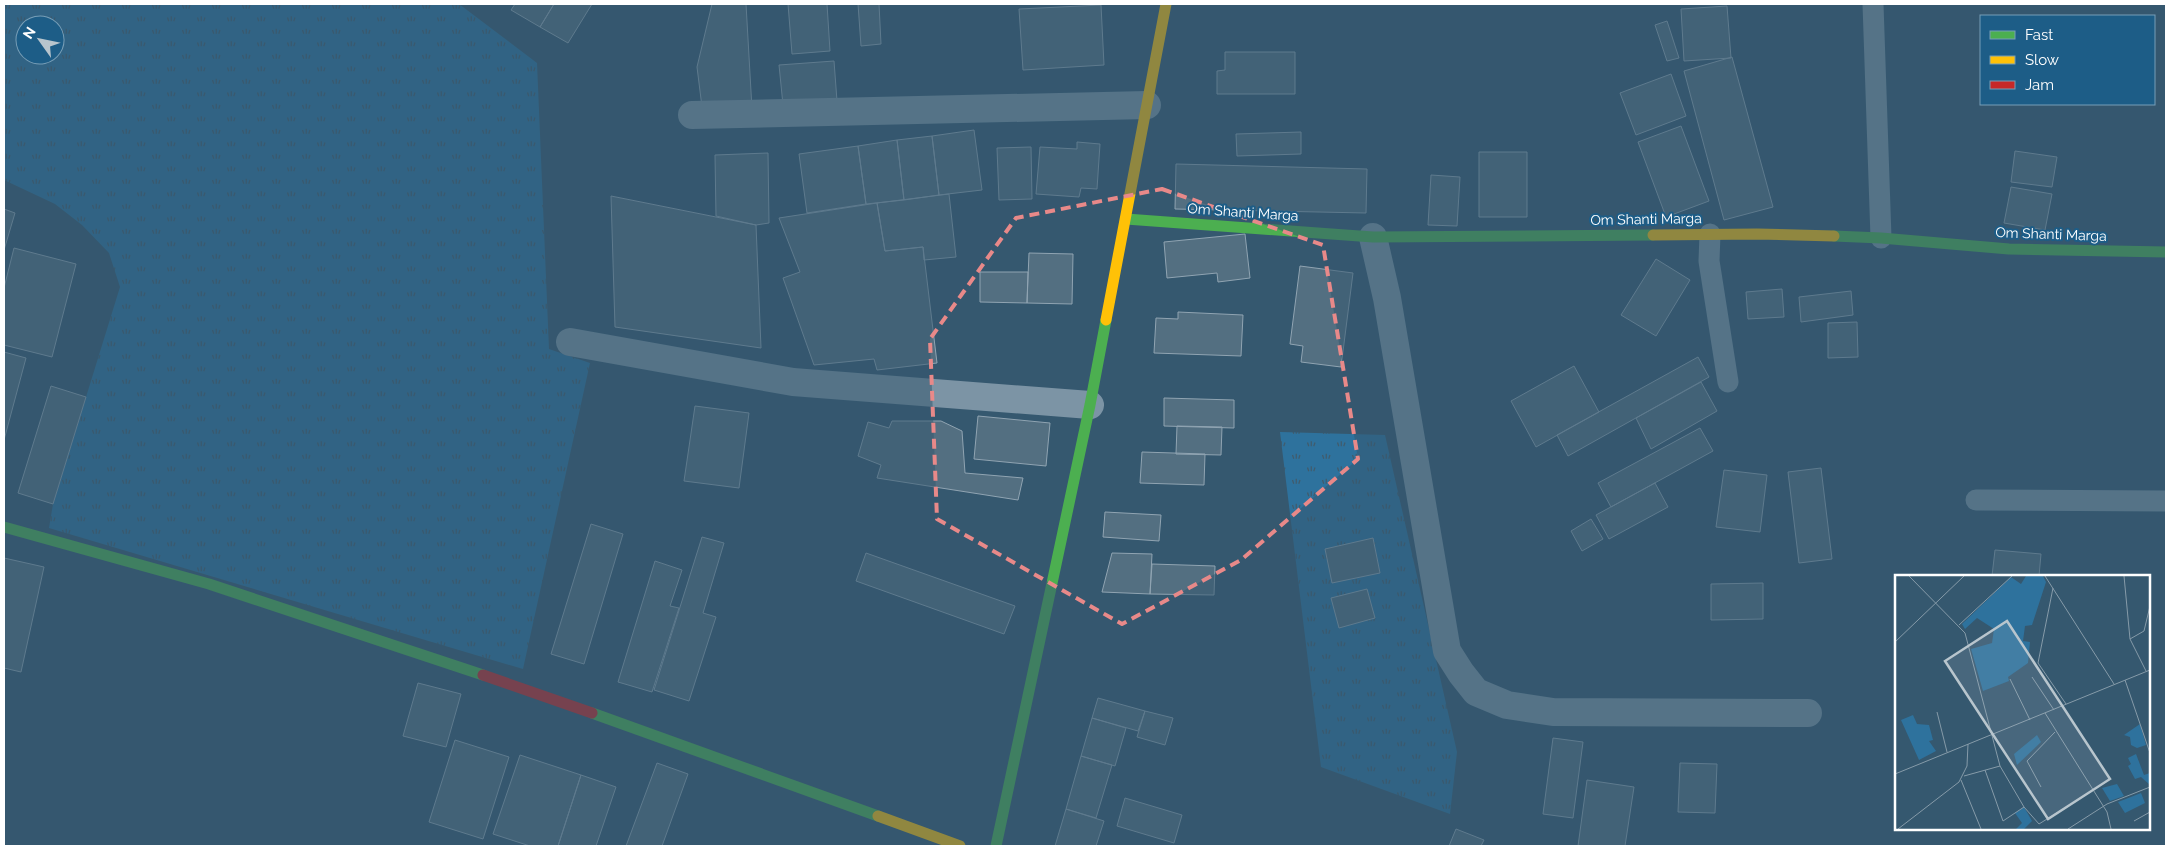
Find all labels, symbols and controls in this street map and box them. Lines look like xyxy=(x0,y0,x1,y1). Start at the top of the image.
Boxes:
north arrow xyxy=(15,15,65,65)
legend xyxy=(1980,15,2155,105)
text: N xyxy=(19,24,39,42)
text: Fast xyxy=(2025,26,2053,44)
text: Slow xyxy=(2025,51,2059,69)
text: Jam xyxy=(2025,76,2054,94)
street label: Om Shanti Marga xyxy=(1187,200,1299,224)
street label: Om Shanti Marga xyxy=(1590,210,1702,228)
street label: Om Shanti Marga xyxy=(1995,224,2107,244)
inset map xyxy=(1895,575,2150,830)

